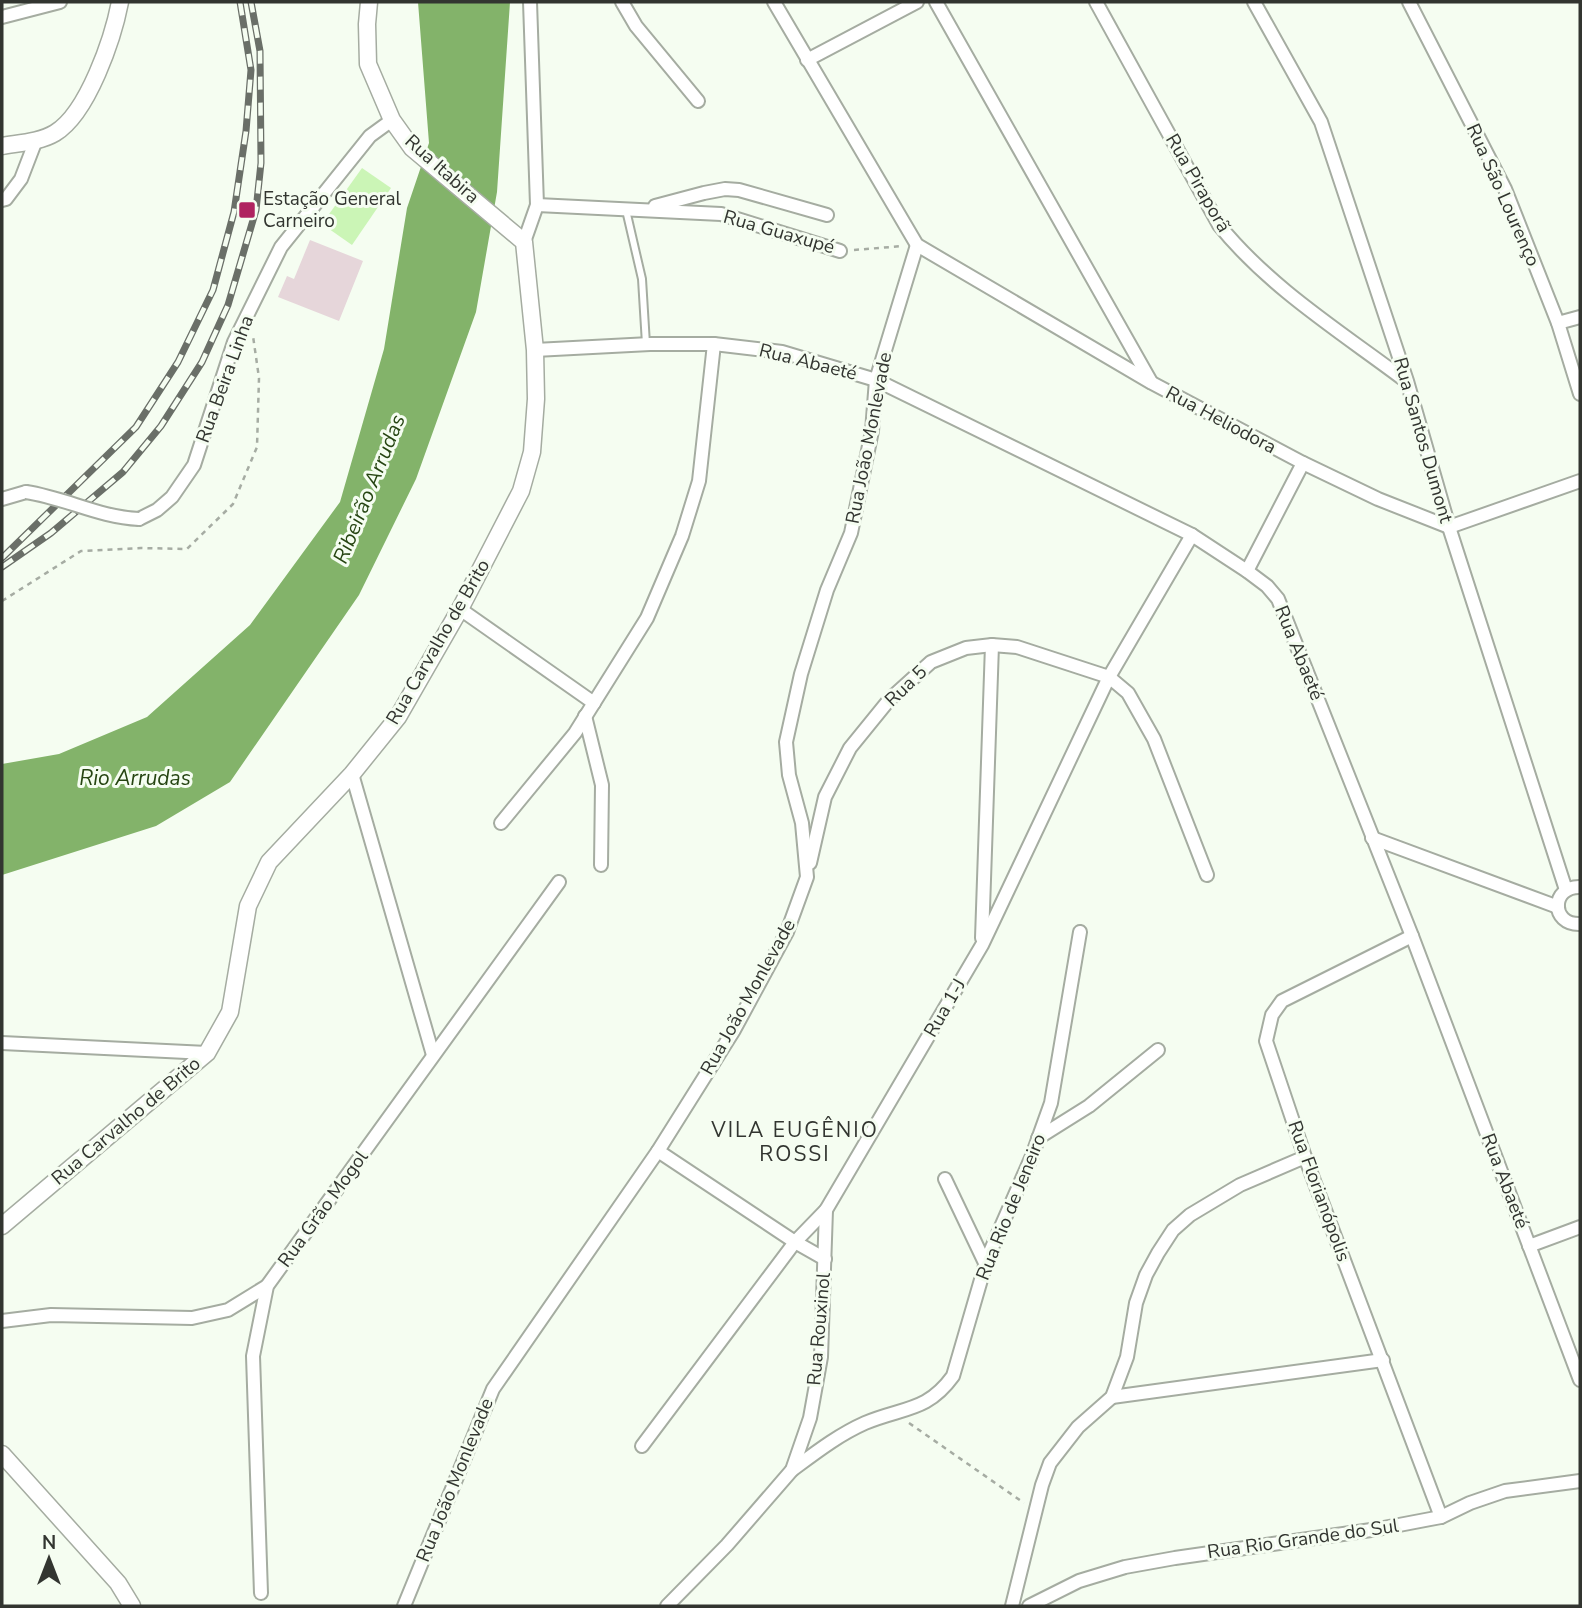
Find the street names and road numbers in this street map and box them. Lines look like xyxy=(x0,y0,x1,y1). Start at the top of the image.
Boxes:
street label: Rua São Lourenço xyxy=(1460,119,1546,271)
street label: Rua Itabira xyxy=(399,129,485,209)
street label: Rua Piraporã xyxy=(1159,129,1237,237)
street label: Rua Guaxupé xyxy=(720,204,838,260)
street label: Rua Beira Linha xyxy=(190,312,260,446)
street label: Rua Abaeté xyxy=(756,337,860,387)
street label: Rua João Monlevade xyxy=(840,350,898,526)
street label: Rua Santos Dumont xyxy=(1387,354,1459,526)
street label: Rua Heliodora xyxy=(1161,380,1281,460)
street label: Rua Carvalho de Brito xyxy=(380,555,496,729)
street label: Rua Abaeté xyxy=(1268,602,1330,704)
street label: Rua 5 xyxy=(879,659,933,713)
street label: Rua João Monlevade xyxy=(694,914,802,1080)
street label: Rua 1-J xyxy=(918,974,972,1042)
street label: Rua Carvalho de Brito xyxy=(46,1051,206,1191)
street label: Rua Florianópolis xyxy=(1281,1117,1357,1265)
street label: Rua Rio de Jeneiro xyxy=(970,1130,1052,1284)
street label: Rua Abaeté xyxy=(1475,1130,1535,1232)
street label: Rua Grão Mogol xyxy=(272,1145,374,1273)
street label: Rua Rouxinol xyxy=(801,1271,837,1387)
street label: Rua João Monlevade xyxy=(410,1394,500,1566)
street label: Rua Rio Grande do Sul xyxy=(1206,1513,1401,1565)

